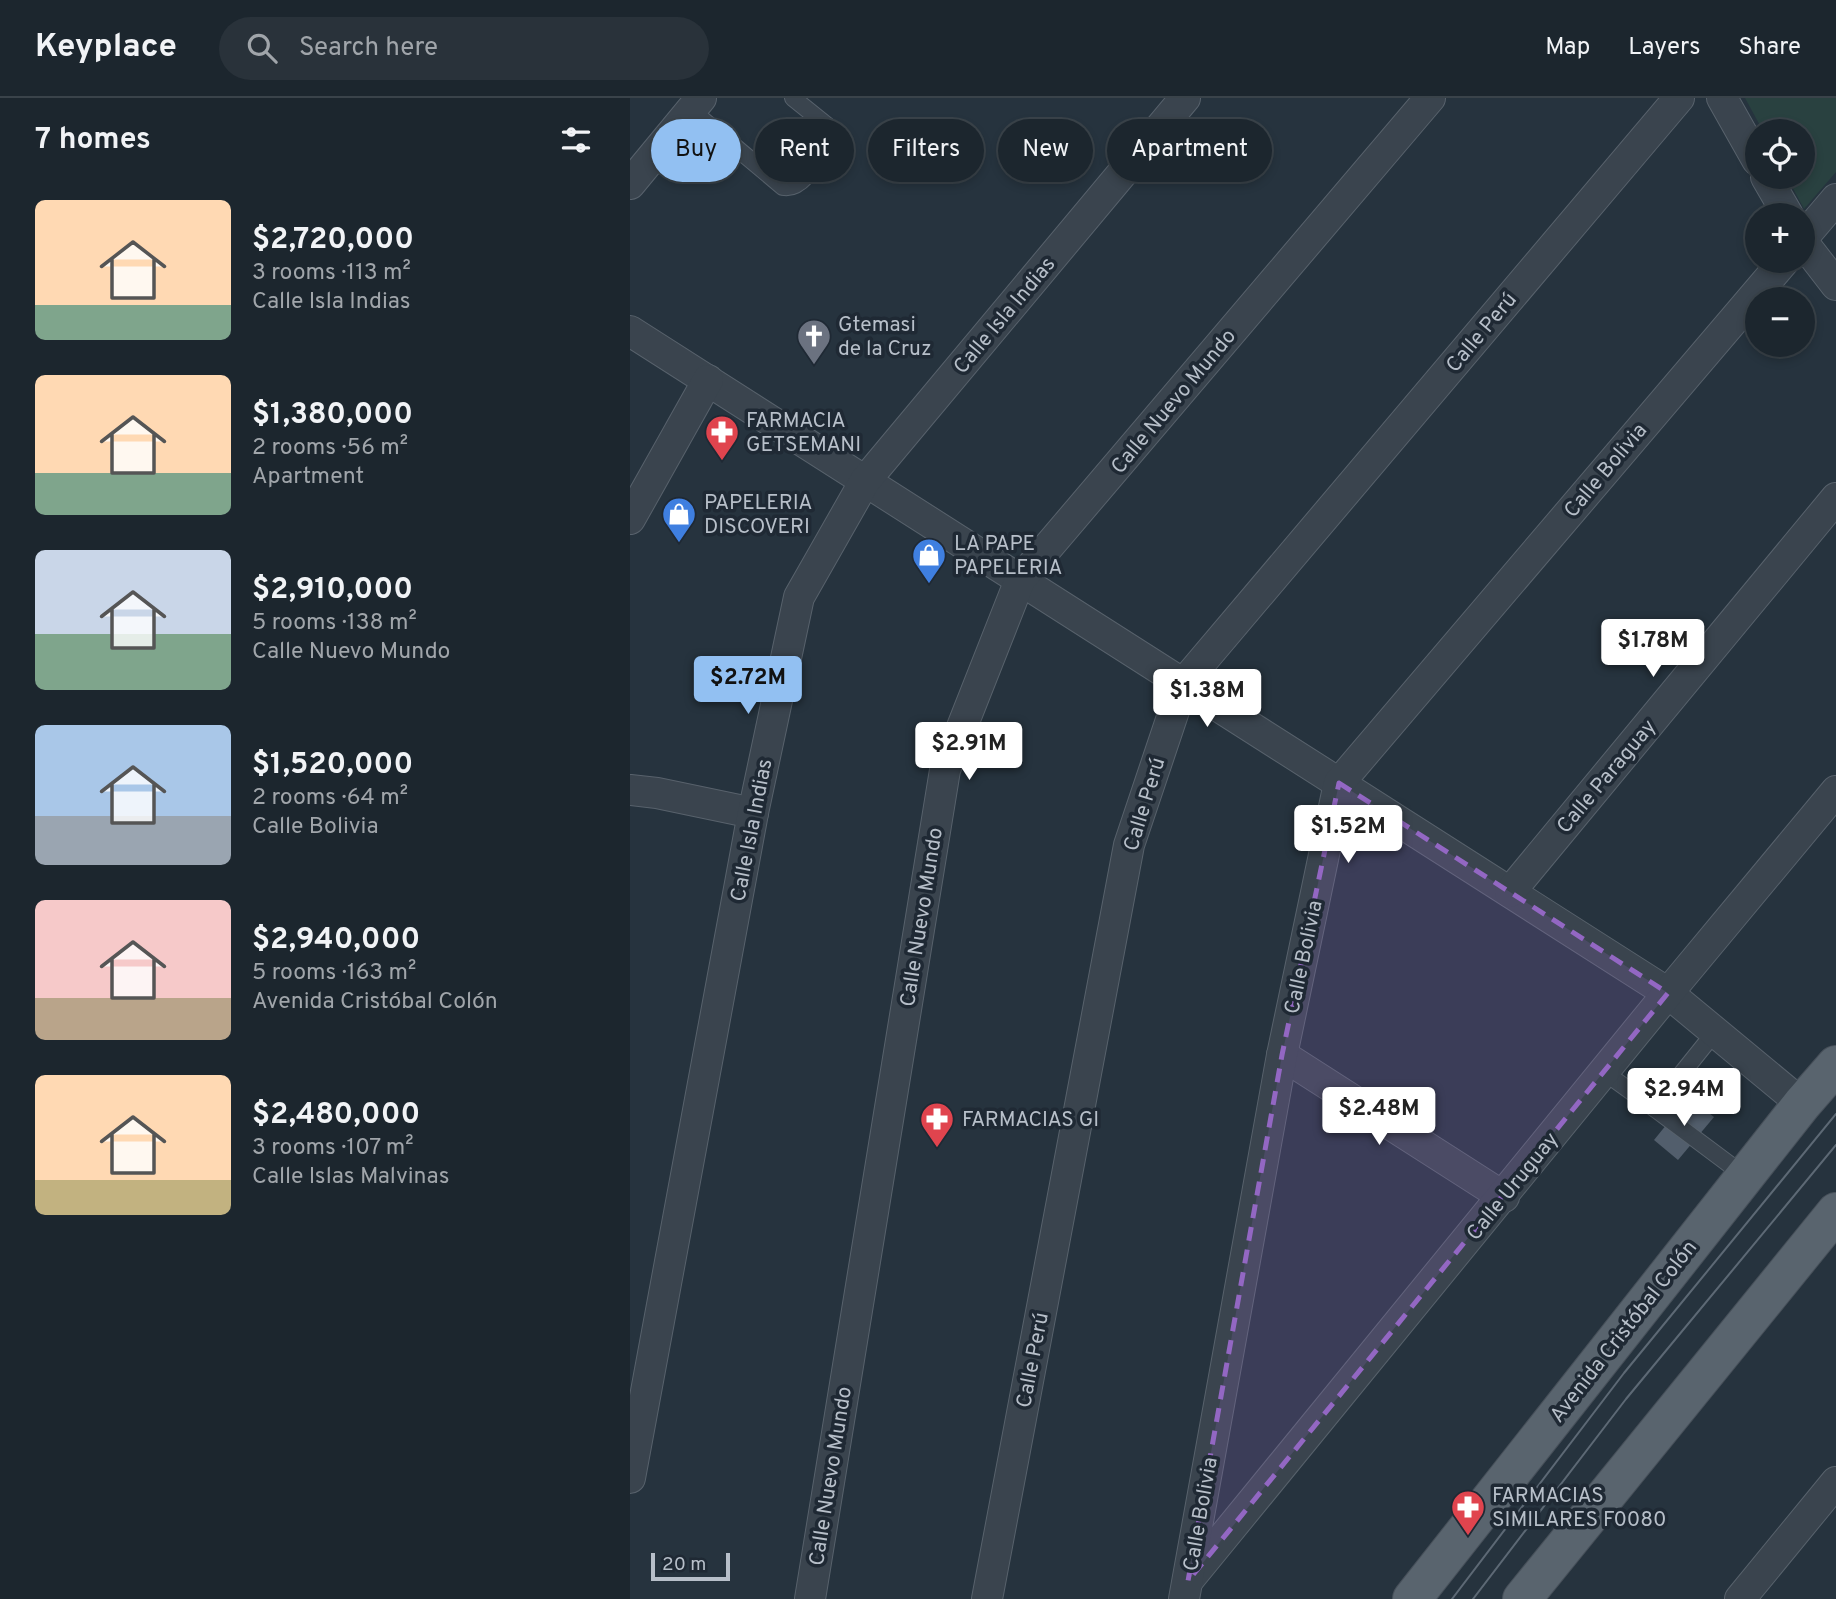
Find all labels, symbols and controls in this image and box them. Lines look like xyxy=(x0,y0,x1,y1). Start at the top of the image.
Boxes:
search box xyxy=(219,17,709,80)
text: Keyplace xyxy=(35,27,177,69)
icon: search xyxy=(243,29,281,67)
text: Search here xyxy=(299,32,438,65)
text: Map xyxy=(1545,33,1590,63)
text: Layers xyxy=(1628,33,1700,63)
text: Share xyxy=(1738,33,1801,63)
chip: Buy xyxy=(651,119,741,182)
chip: Rent xyxy=(755,119,854,182)
chip: Filters xyxy=(868,119,984,182)
chip: New xyxy=(998,119,1093,182)
chip: Apartment xyxy=(1107,119,1272,182)
map controls xyxy=(1745,119,1815,357)
button: locate xyxy=(1745,119,1815,189)
icon: filters xyxy=(557,121,595,159)
text: 7 homes xyxy=(35,122,151,159)
button: + xyxy=(1745,203,1815,273)
text: $2,720,000 xyxy=(252,222,414,259)
icon: home xyxy=(91,228,175,312)
street label: Calle Isla Indias xyxy=(948,252,1062,380)
text: 3 rooms · 113 m² xyxy=(252,259,411,288)
street label: Calle Perú xyxy=(1441,287,1523,379)
button: − xyxy=(1745,287,1815,357)
text: Calle Isla Indias xyxy=(252,288,411,317)
place label: Gtemasi de la Cruz xyxy=(838,312,932,363)
church icon: Gtemasi de la Cruz xyxy=(795,317,833,366)
street label: Calle Nuevo Mundo xyxy=(1106,324,1243,480)
text: $1,380,000 xyxy=(252,397,413,434)
icon: home xyxy=(91,403,175,487)
place label: FARMACIA GETSEMANI xyxy=(746,408,861,459)
pharmacy icon: FARMACIA GETSEMANI xyxy=(703,413,741,462)
street label: Calle Bolivia xyxy=(1559,418,1654,524)
text: 2 rooms · 56 m² xyxy=(252,434,408,463)
text: Apartment xyxy=(252,463,364,492)
place label: PAPELERIA DISCOVERI xyxy=(704,490,813,541)
shop icon: PAPELERIA DISCOVERI xyxy=(660,495,698,544)
place label: LA PAPE PAPELERIA xyxy=(954,531,1063,582)
shop icon: LA PAPE PAPELERIA xyxy=(910,536,948,585)
text: $2,910,000 xyxy=(252,572,413,609)
icon: home xyxy=(91,578,175,662)
text: 5 rooms · 138 m² xyxy=(252,609,417,638)
pin: $1.78M xyxy=(1596,620,1710,679)
text: $1.78M xyxy=(1617,627,1689,656)
text: Calle Nuevo Mundo xyxy=(252,638,450,667)
pin: $2.72M xyxy=(691,656,805,716)
text: $2.72M xyxy=(710,664,786,693)
pin: $1.38M xyxy=(1150,670,1264,729)
text: $1.38M xyxy=(1169,677,1245,706)
street label: Calle Paraguay xyxy=(1551,714,1663,840)
pin: $2.91M xyxy=(912,722,1026,782)
text: $2.91M xyxy=(931,730,1007,759)
text: $1,520,000 xyxy=(252,747,413,784)
icon: home xyxy=(91,753,175,837)
street label: Calle Perú xyxy=(1118,754,1172,855)
street label: Calle Isla Indias xyxy=(725,757,780,904)
text: 2 rooms · 64 m² xyxy=(252,784,408,813)
pin: $1.52M xyxy=(1291,806,1405,865)
text: Calle Bolivia xyxy=(252,813,379,842)
text: $1.52M xyxy=(1310,813,1386,842)
street label: Calle Nuevo Mundo xyxy=(895,826,950,1009)
street label: Calle Bolivia xyxy=(1279,898,1330,1017)
text: $2,940,000 xyxy=(252,922,420,959)
icon: home xyxy=(91,928,175,1012)
text: 5 rooms · 163 m² xyxy=(252,959,416,988)
text: Avenida Cristóbal Colón xyxy=(252,988,498,1017)
pin: $2.94M xyxy=(1627,1068,1741,1128)
text: $2.94M xyxy=(1643,1076,1725,1105)
pin: $2.48M xyxy=(1322,1088,1436,1147)
text: $2.48M xyxy=(1338,1095,1420,1124)
text: $2,480,000 xyxy=(252,1097,420,1134)
pharmacy icon: FARMACIAS GI xyxy=(918,1100,956,1149)
icon: home xyxy=(91,1103,175,1187)
place label: FARMACIAS GI xyxy=(962,1107,1099,1134)
street label: Calle Uruguay xyxy=(1461,1127,1565,1247)
text: 3 rooms · 107 m² xyxy=(252,1134,414,1163)
text: Calle Islas Malvinas xyxy=(252,1163,449,1192)
street label: Avenida Cristóbal Colón xyxy=(1544,1235,1704,1429)
street label: Calle Perú xyxy=(1011,1310,1056,1410)
street label: Calle Nuevo Mundo xyxy=(804,1385,859,1568)
street label: Calle Bolivia xyxy=(1178,1455,1225,1573)
place label: FARMACIAS SIMILARES F0080 xyxy=(1492,1483,1666,1534)
pharmacy icon: FARMACIAS SIMILARES F0080 xyxy=(1449,1488,1487,1537)
scale bar xyxy=(651,1550,730,1582)
text: 20 m xyxy=(662,1553,706,1577)

